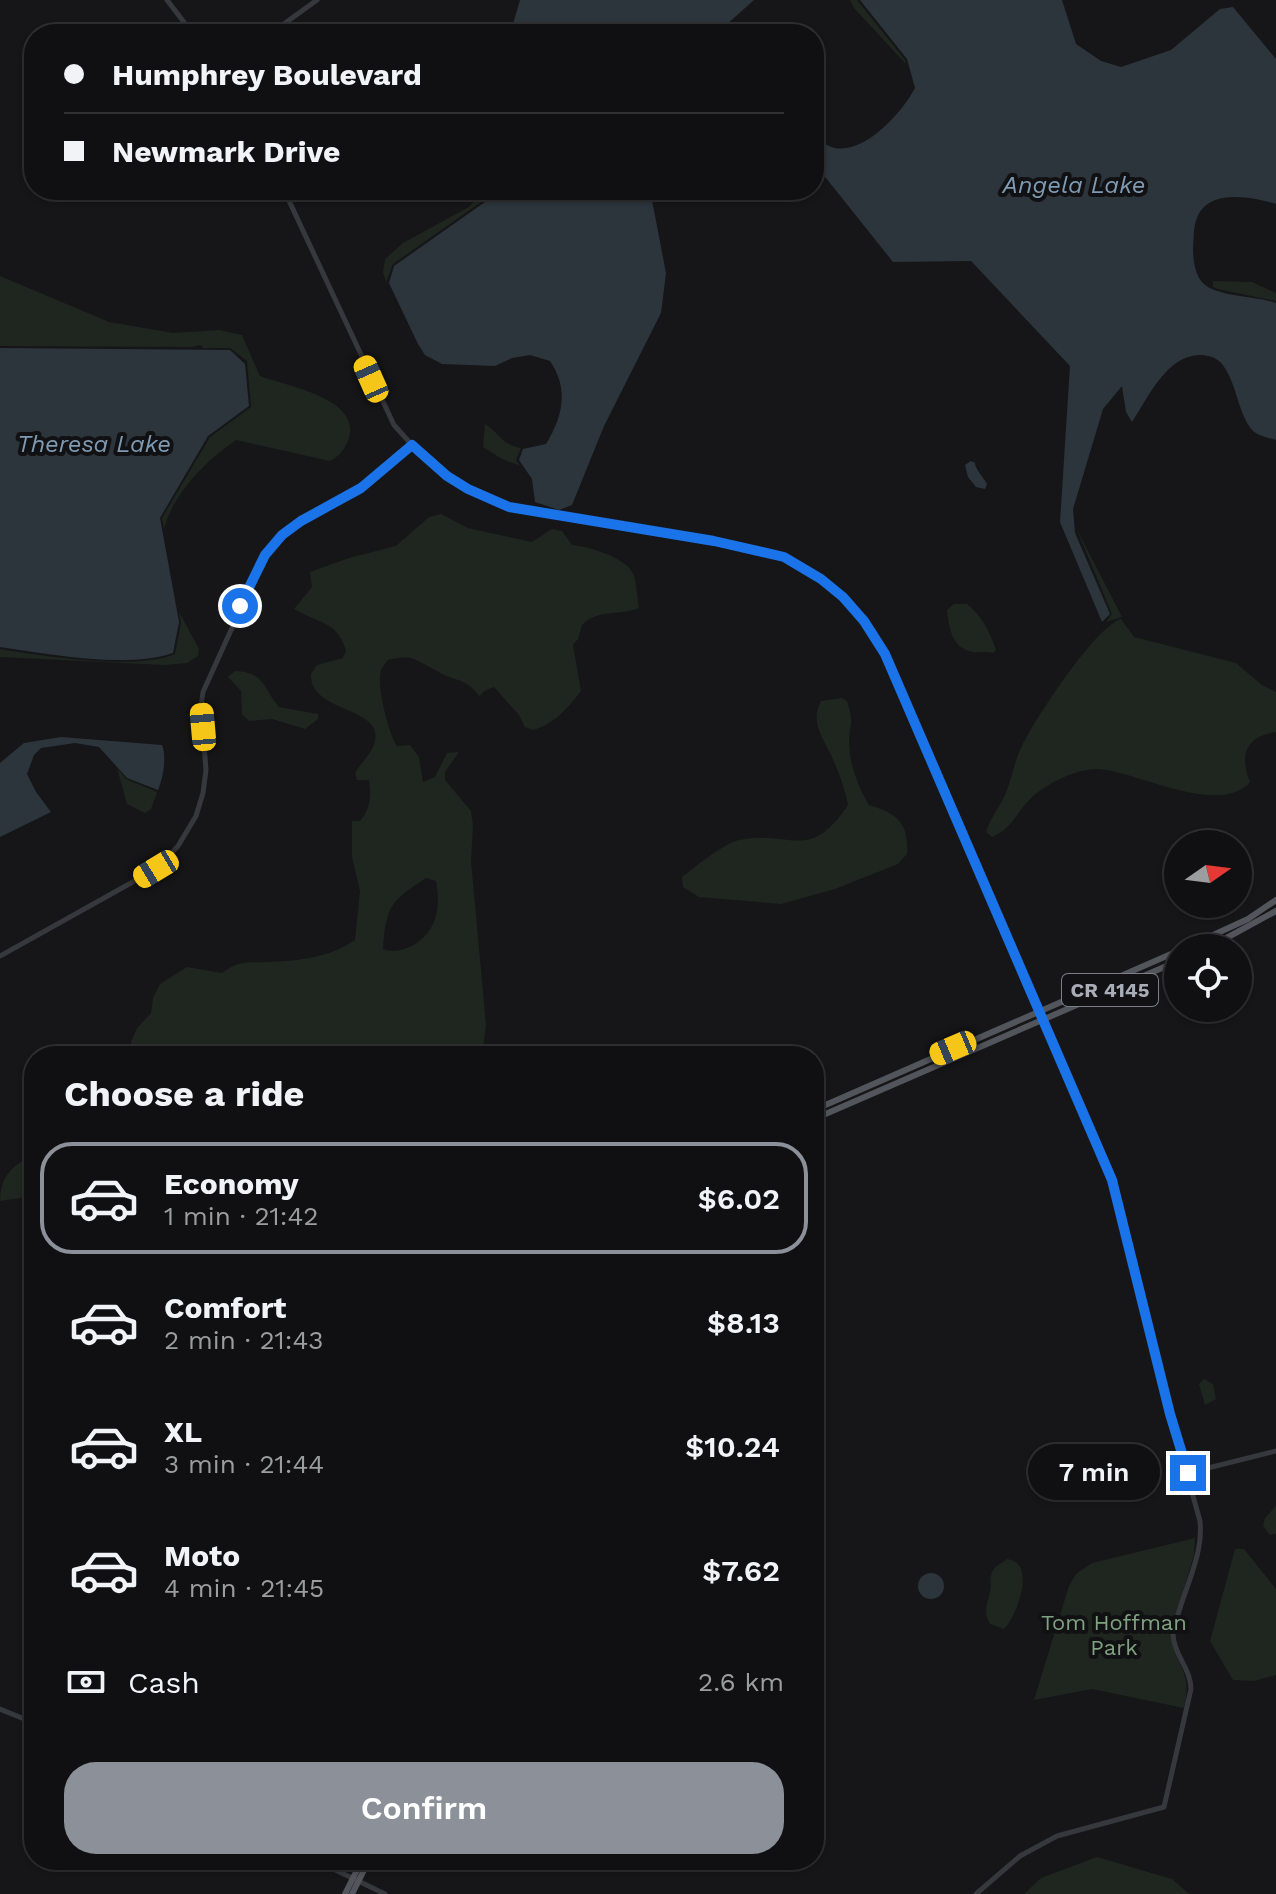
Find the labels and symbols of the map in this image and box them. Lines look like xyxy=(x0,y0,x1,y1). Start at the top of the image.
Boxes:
water label: Angela Lake xyxy=(1002,171,1145,199)
car xyxy=(350,352,392,406)
water label: Theresa Lake xyxy=(17,430,171,458)
route start xyxy=(222,588,258,624)
car xyxy=(189,702,217,752)
north arrow xyxy=(1164,830,1252,918)
car xyxy=(129,846,183,892)
road number: CR 4145 xyxy=(1062,974,1158,1006)
car xyxy=(926,1028,980,1068)
callout: 7 min xyxy=(1028,1445,1160,1501)
route end xyxy=(1170,1455,1206,1491)
park label: Tom Hoffman Park xyxy=(1041,1610,1187,1660)

